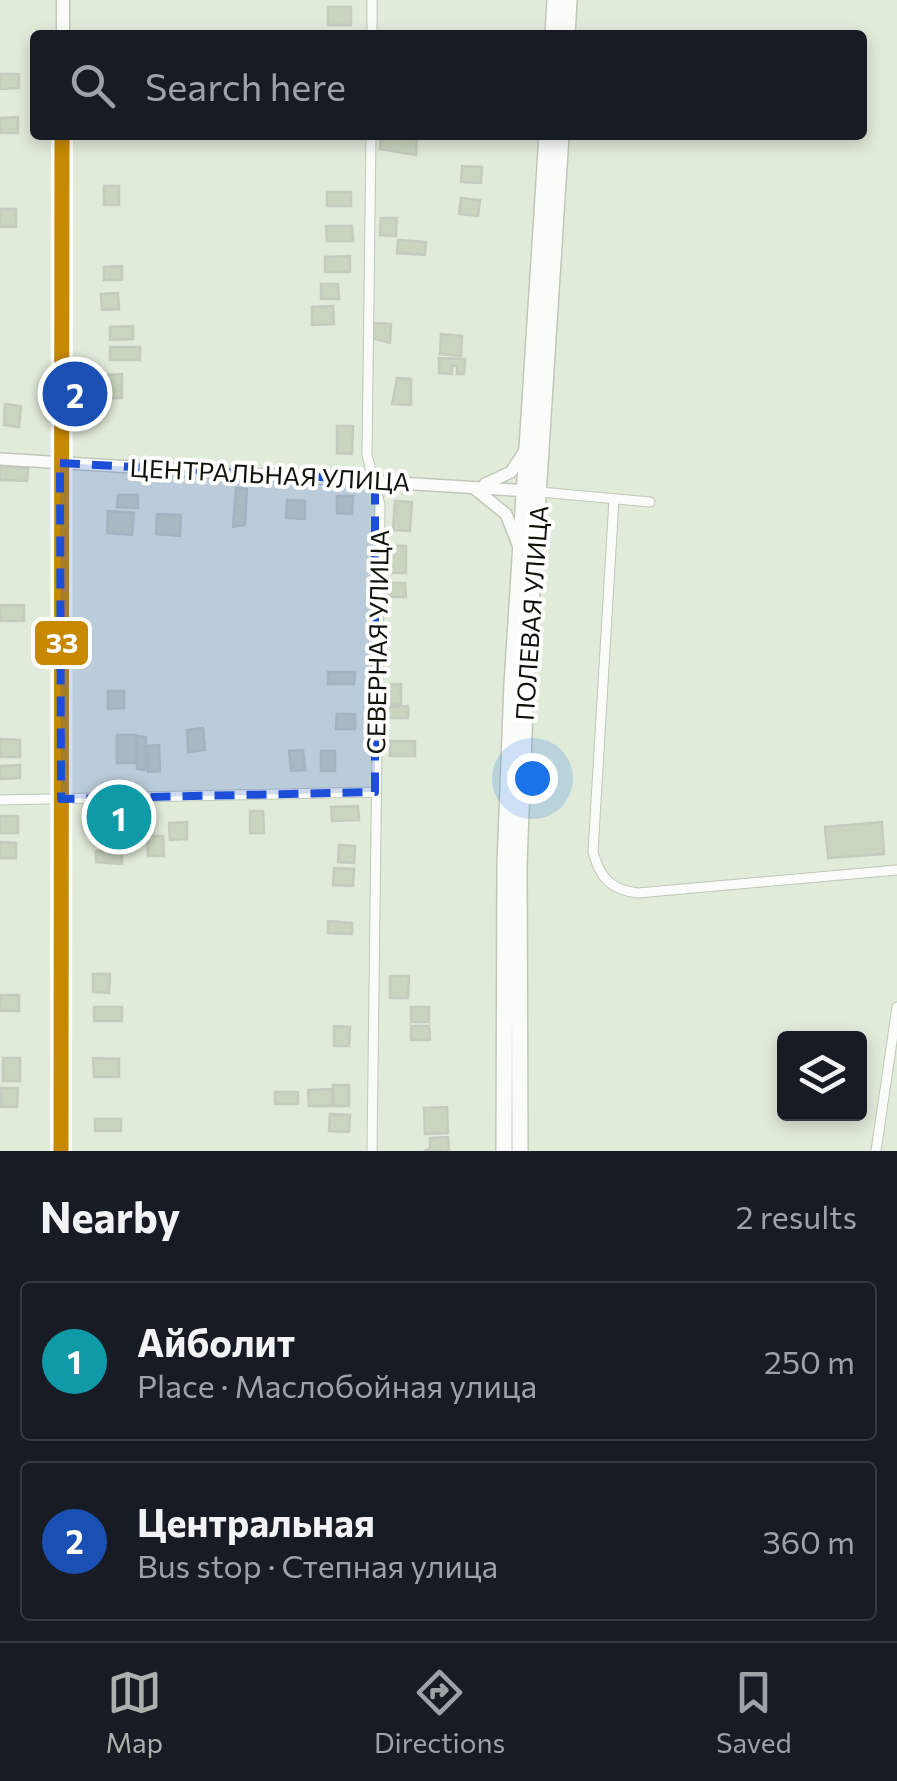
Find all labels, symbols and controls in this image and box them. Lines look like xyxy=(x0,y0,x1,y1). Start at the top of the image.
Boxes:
search box xyxy=(30,30,867,140)
icon: search xyxy=(65,58,120,113)
text: Search here xyxy=(145,62,346,109)
pin: 2 xyxy=(42,356,108,432)
street label: ЦЕНТРАЛЬНАЯ УЛИЦА xyxy=(129,452,411,496)
street label: ПОЛЕВАЯ УЛИЦА xyxy=(509,504,553,722)
street label: СЕВЕРНАЯ УЛИЦА xyxy=(360,529,394,755)
line badge: 33 xyxy=(33,619,90,667)
text: 33 xyxy=(46,625,78,659)
your location xyxy=(507,753,558,804)
pin: 1 xyxy=(86,780,152,854)
map controls xyxy=(777,1031,867,1121)
button: layers xyxy=(777,1031,867,1121)
text: Nearby xyxy=(40,1190,180,1242)
text: 2 results xyxy=(736,1196,857,1236)
text: Айболит xyxy=(137,1318,295,1365)
text: 1 xyxy=(67,1341,82,1381)
text: 250 m xyxy=(764,1341,855,1381)
text: Place · Маслобойная улица xyxy=(137,1365,537,1405)
text: Центральная xyxy=(137,1498,375,1545)
text: 2 xyxy=(65,1521,84,1561)
text: 360 m xyxy=(762,1521,855,1561)
text: Bus stop · Степная улица xyxy=(137,1545,498,1585)
tab: Map xyxy=(105,1665,163,1759)
tab: Directions xyxy=(374,1665,505,1759)
tab: Saved xyxy=(716,1665,792,1759)

